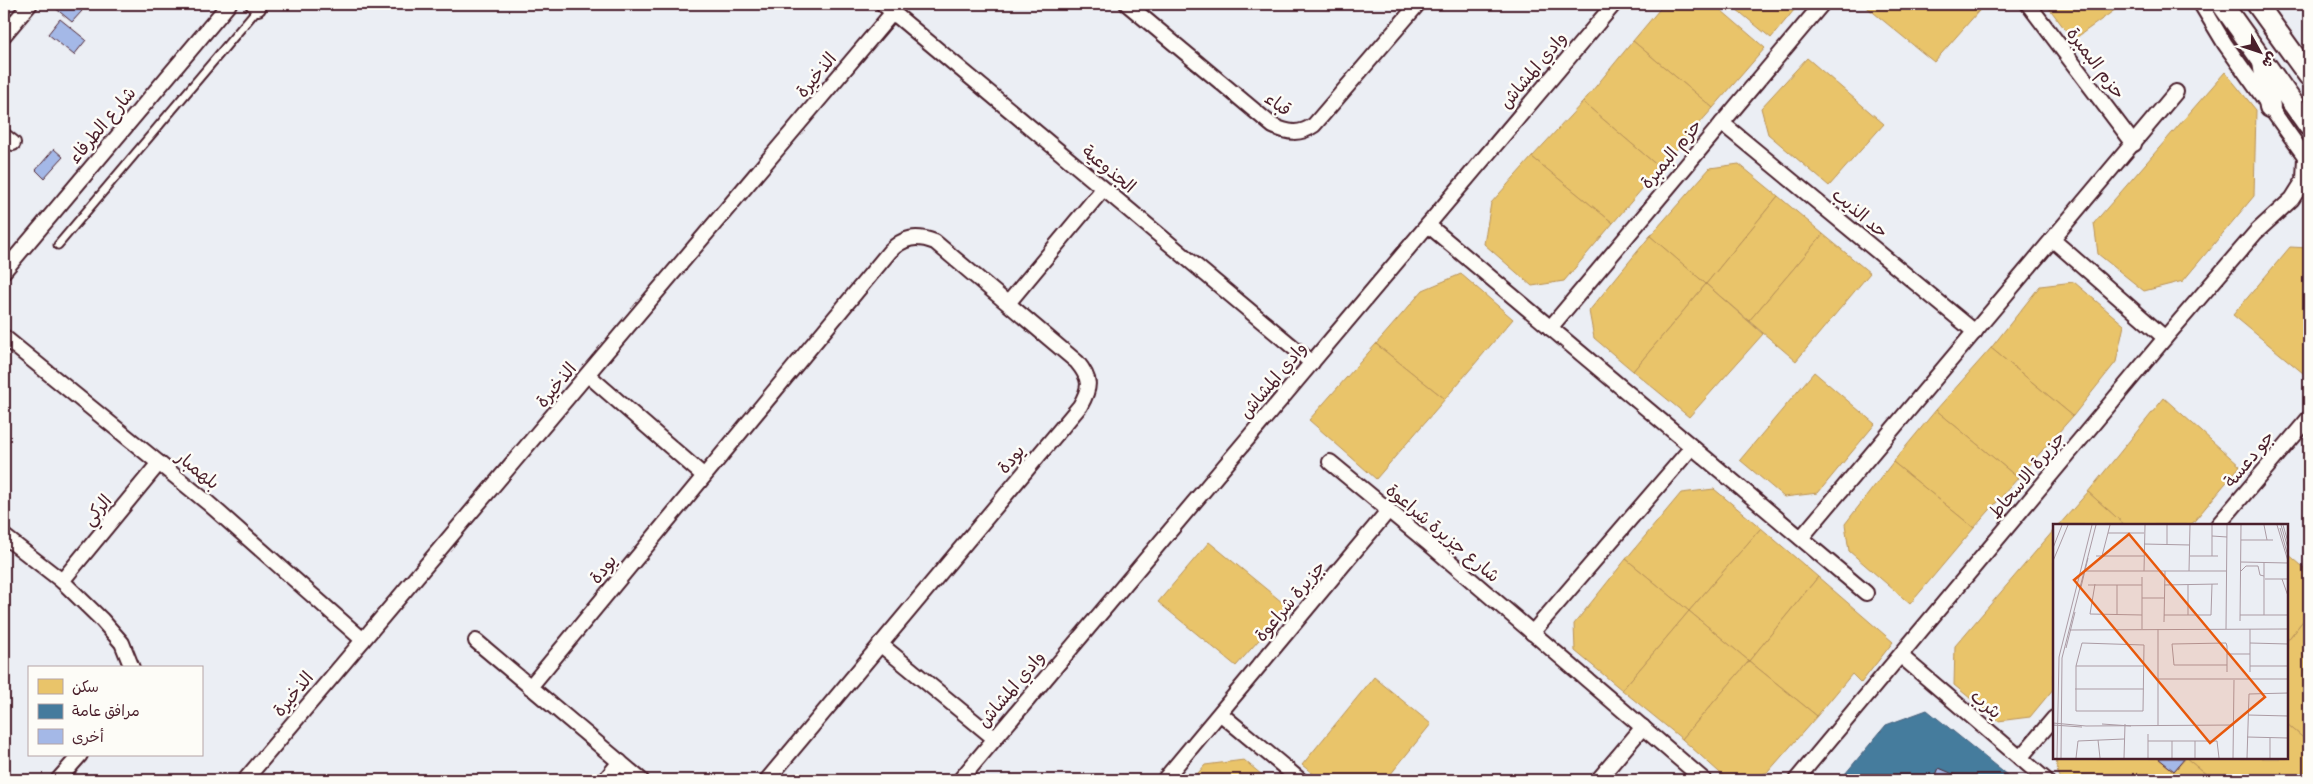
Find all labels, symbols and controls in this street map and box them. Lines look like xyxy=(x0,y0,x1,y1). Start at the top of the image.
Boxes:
street label: حزم البمبرة xyxy=(2059,22,2132,105)
street label: وادي المشاش xyxy=(1493,26,1573,114)
north arrow xyxy=(2236,28,2286,78)
street label: الذخيرة xyxy=(789,47,842,103)
text: ش xyxy=(2258,49,2283,73)
street label: شارع الطرفاء xyxy=(62,81,141,169)
street label: قباء xyxy=(1260,85,1297,122)
street label: حزم البمبرة xyxy=(1634,113,1709,195)
street label: الجذوعية xyxy=(1077,139,1142,199)
street label: حد الذيب xyxy=(1827,182,1894,244)
street label: وادي المشاش xyxy=(1233,336,1313,424)
street label: الذخيرة xyxy=(529,357,582,413)
street label: جو دعسة xyxy=(2217,425,2280,493)
street label: جزيرة الاسحاط xyxy=(1983,426,2071,524)
street label: يودة xyxy=(991,439,1030,479)
street label: بلهمبار xyxy=(170,443,225,495)
street label: شارع جزيرة شراعوة xyxy=(1381,477,1506,588)
street label: الركي xyxy=(76,489,120,533)
inset map xyxy=(2053,524,2288,759)
street label: يودة xyxy=(583,549,622,589)
street label: جزيرة شراعوة xyxy=(1248,555,1331,647)
street label: وادي المشاش xyxy=(971,645,1051,733)
legend xyxy=(28,666,202,756)
street label: الذخيرة xyxy=(266,666,319,722)
text: سكن xyxy=(72,676,99,697)
street label: يثرب xyxy=(1965,683,2007,724)
text: مرافق عامة xyxy=(72,700,140,721)
text: أخرى xyxy=(72,726,104,747)

